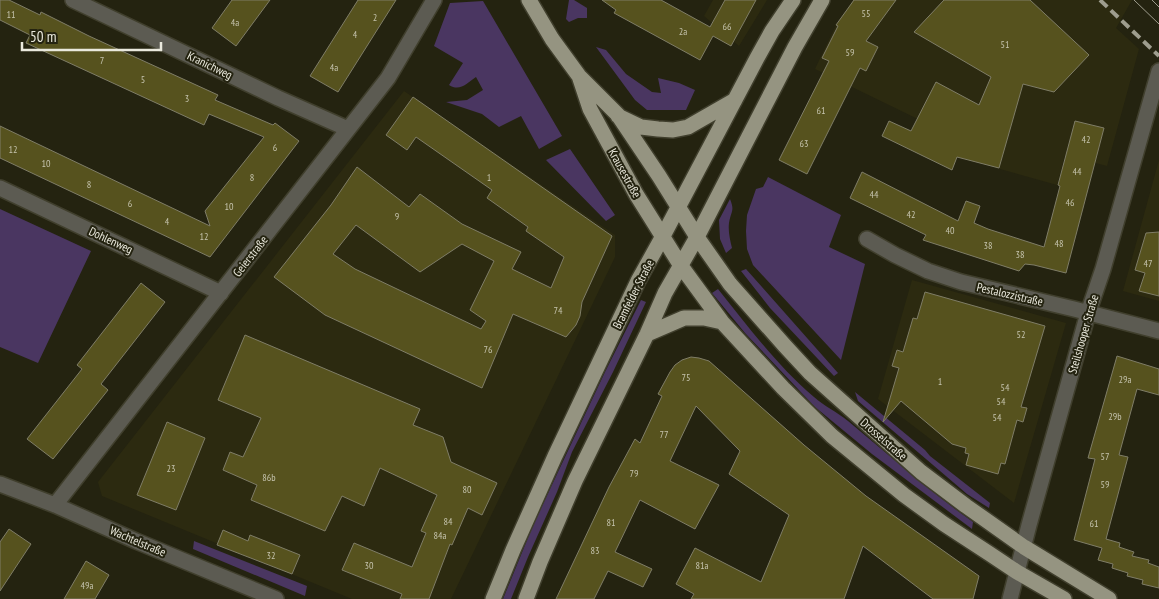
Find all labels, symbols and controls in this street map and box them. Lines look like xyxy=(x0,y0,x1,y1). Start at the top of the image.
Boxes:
house number: 55 xyxy=(862,7,871,20)
house number: 11 xyxy=(7,8,16,21)
house number: 2 xyxy=(373,11,377,24)
house number: 4a xyxy=(231,16,239,29)
scale bar xyxy=(22,20,161,52)
house number: 66 xyxy=(723,20,732,33)
house number: 2a xyxy=(679,25,687,38)
text: 50 m xyxy=(30,27,56,46)
house number: 4 xyxy=(353,28,358,41)
house number: 51 xyxy=(1001,38,1010,51)
house number: 59 xyxy=(846,46,855,59)
street label: Kranichweg xyxy=(185,48,235,82)
house number: 7 xyxy=(100,54,104,67)
house number: 4a xyxy=(330,61,338,74)
house number: 5 xyxy=(141,73,145,86)
house number: 3 xyxy=(185,92,189,105)
house number: 61 xyxy=(817,104,826,117)
house number: 42 xyxy=(1082,133,1091,146)
house number: 63 xyxy=(800,137,809,150)
house number: 6 xyxy=(273,141,278,154)
house number: 12 xyxy=(9,143,18,156)
street label: Krausestraße xyxy=(605,146,645,200)
house number: 10 xyxy=(42,157,51,170)
house number: 44 xyxy=(1073,165,1082,178)
house number: 8 xyxy=(250,171,254,184)
house number: 1 xyxy=(487,171,491,184)
house number: 8 xyxy=(87,178,91,191)
house number: 44 xyxy=(870,188,879,201)
house number: 46 xyxy=(1066,196,1075,209)
house number: 6 xyxy=(128,197,133,210)
house number: 10 xyxy=(225,200,234,213)
house number: 42 xyxy=(907,208,916,221)
house number: 9 xyxy=(395,210,399,223)
house number: 4 xyxy=(165,215,170,228)
street label: Dohlenweg xyxy=(87,223,135,257)
house number: 40 xyxy=(946,224,955,237)
house number: 12 xyxy=(200,230,209,243)
street label: Geierstraße xyxy=(229,232,271,280)
house number: 48 xyxy=(1055,237,1064,250)
house number: 38 xyxy=(984,239,993,252)
house number: 38 xyxy=(1016,248,1025,261)
street label: Bramfelder Straße xyxy=(609,257,657,331)
house number: 47 xyxy=(1144,257,1153,270)
street label: Pestalozzistraße xyxy=(975,279,1045,309)
street label: Steilshooper Straße xyxy=(1065,293,1101,375)
house number: 74 xyxy=(554,304,563,317)
house number: 52 xyxy=(1017,328,1026,341)
house number: 76 xyxy=(484,343,493,356)
house number: 75 xyxy=(682,371,691,384)
house number: 29a xyxy=(1119,373,1132,386)
house number: 1 xyxy=(938,375,942,388)
house number: 54 xyxy=(1001,381,1010,394)
house number: 54 xyxy=(997,395,1006,408)
house number: 29b xyxy=(1108,410,1122,423)
house number: 54 xyxy=(993,411,1002,424)
street label: Drosselstraße xyxy=(858,415,910,463)
house number: 77 xyxy=(660,428,669,441)
house number: 57 xyxy=(1101,450,1110,463)
house number: 23 xyxy=(167,462,176,475)
house number: 79 xyxy=(630,467,639,480)
house number: 86b xyxy=(262,471,276,484)
house number: 59 xyxy=(1101,478,1110,491)
house number: 80 xyxy=(463,483,472,496)
house number: 84 xyxy=(444,515,453,528)
house number: 81 xyxy=(607,516,616,529)
house number: 61 xyxy=(1090,517,1099,530)
street label: Wachtelstraße xyxy=(108,523,168,559)
house number: 84a xyxy=(434,529,447,542)
house number: 83 xyxy=(591,544,600,557)
house number: 32 xyxy=(267,549,276,562)
house number: 30 xyxy=(365,559,374,572)
house number: 81a xyxy=(696,559,709,572)
house number: 49a xyxy=(81,579,94,592)

